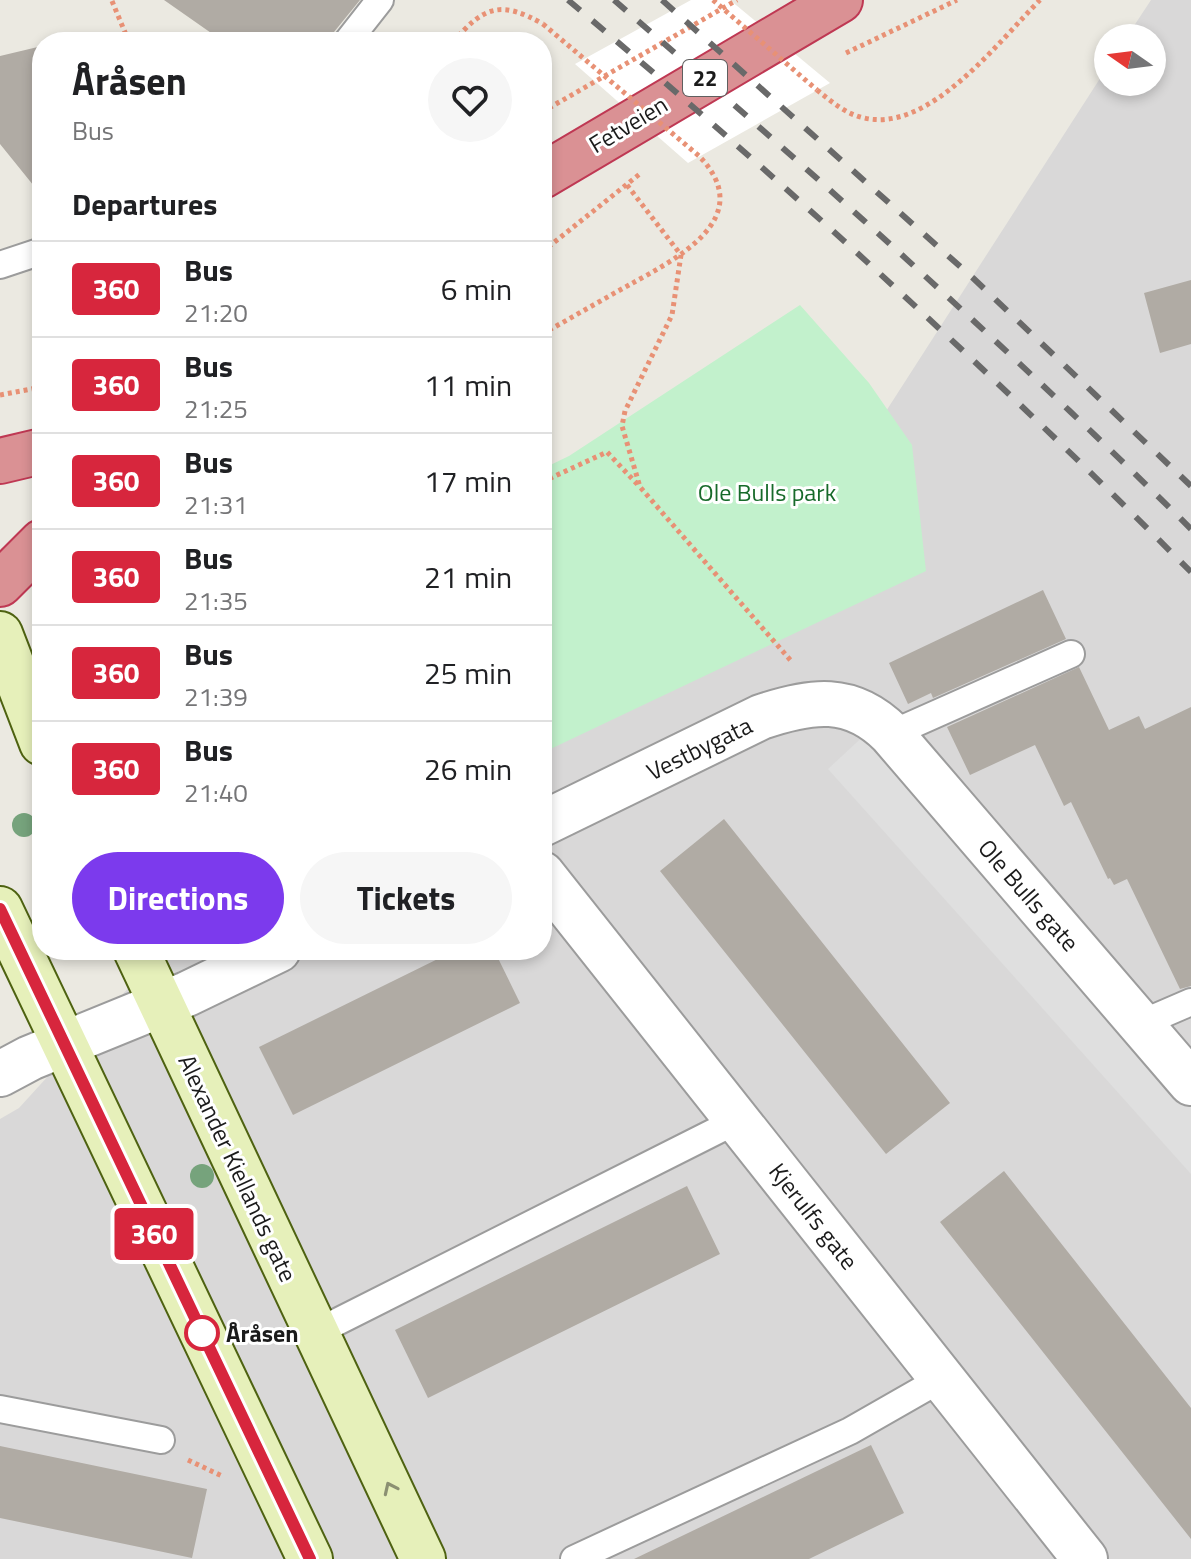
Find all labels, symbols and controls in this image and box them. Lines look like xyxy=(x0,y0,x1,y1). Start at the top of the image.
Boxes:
north arrow xyxy=(1094,24,1166,96)
map controls xyxy=(1094,24,1166,96)
text: Åråsen xyxy=(72,52,187,110)
button: heart xyxy=(428,58,512,142)
road number: 22 xyxy=(683,60,727,96)
street label: Fetveien xyxy=(582,86,674,162)
text: Bus xyxy=(72,111,114,150)
text: Departures xyxy=(72,181,217,227)
text: Bus xyxy=(184,247,233,293)
text: 6 min xyxy=(441,266,512,312)
text: 360 xyxy=(92,267,140,310)
text: 21:20 xyxy=(184,293,248,332)
text: Bus xyxy=(184,343,233,389)
text: 11 min xyxy=(424,362,512,408)
text: 360 xyxy=(92,363,140,406)
text: 21:25 xyxy=(184,389,248,428)
text: Bus xyxy=(184,439,233,485)
text: 17 min xyxy=(424,458,512,504)
text: 360 xyxy=(92,459,140,502)
park label: Ole Bulls park xyxy=(698,474,837,510)
text: 21:31 xyxy=(184,485,248,524)
text: Bus xyxy=(184,535,233,581)
text: 21 min xyxy=(424,554,512,600)
text: 360 xyxy=(92,555,140,598)
text: 21:35 xyxy=(184,581,248,620)
text: Bus xyxy=(184,631,233,677)
text: 25 min xyxy=(424,650,512,696)
text: 360 xyxy=(92,651,140,694)
text: 21:39 xyxy=(184,677,248,716)
street label: Vestbygata xyxy=(640,707,758,789)
text: Bus xyxy=(184,727,233,773)
text: 26 min xyxy=(424,746,512,792)
text: 360 xyxy=(92,747,140,790)
text: 21:40 xyxy=(184,773,248,812)
street label: Ole Bulls gate xyxy=(970,831,1088,959)
button: Directions xyxy=(72,852,284,944)
button: Tickets xyxy=(300,852,512,944)
street label: Alexander Kiellands gate xyxy=(169,1048,307,1288)
street label: Kjerulfs gate xyxy=(761,1155,867,1277)
line badge: 360 xyxy=(108,1208,200,1260)
text: 360 xyxy=(130,1212,178,1255)
place label: Åråsen xyxy=(226,1315,298,1351)
marker: Åråsen xyxy=(185,1316,219,1350)
one-way arrow xyxy=(384,1482,400,1497)

